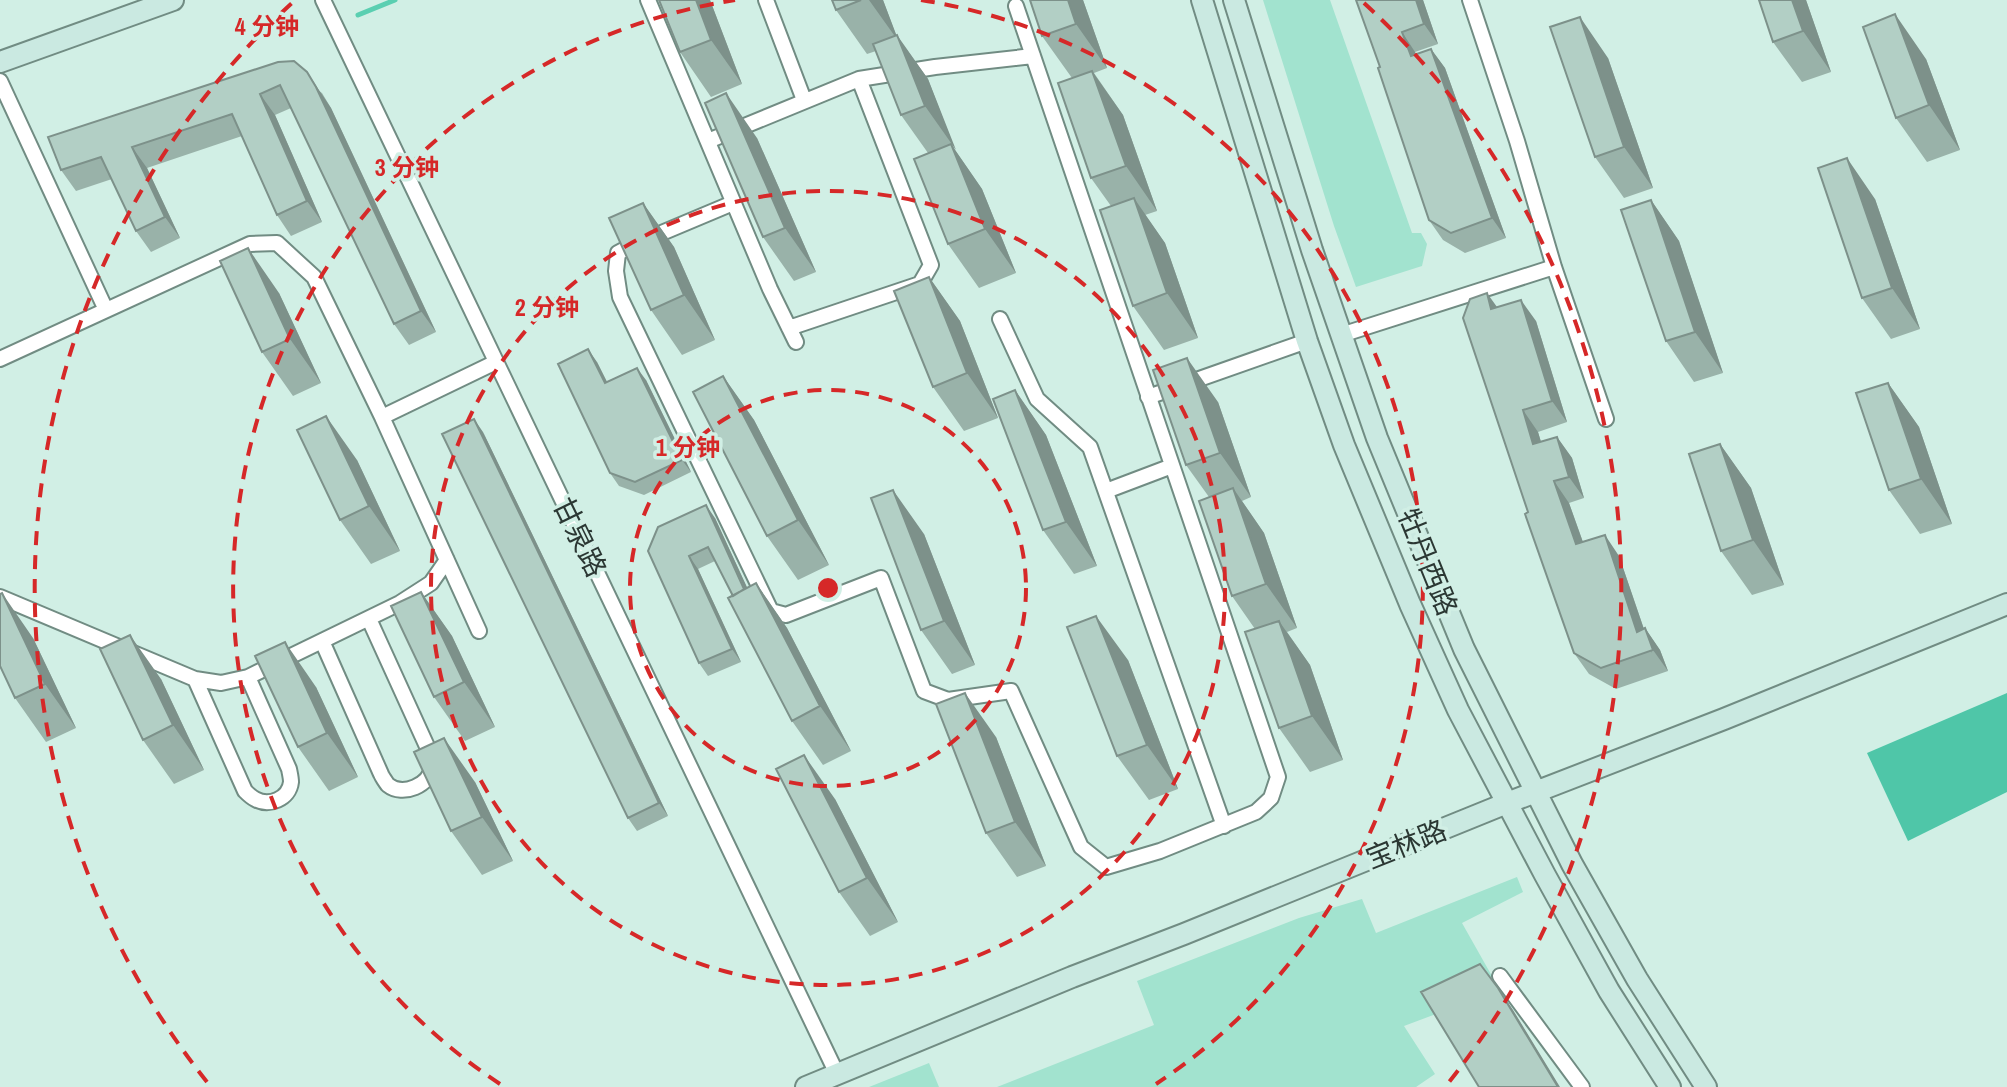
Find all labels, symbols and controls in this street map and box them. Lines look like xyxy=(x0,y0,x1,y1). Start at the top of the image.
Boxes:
text: 4 分钟 xyxy=(235,10,299,42)
text: 3 分钟 xyxy=(375,151,439,183)
text: 2 分钟 xyxy=(515,291,579,323)
text: 1 分钟 xyxy=(656,431,720,463)
street label: 甘泉路 xyxy=(545,491,615,583)
street label: 牡丹西路 xyxy=(1389,503,1467,621)
centre of rings xyxy=(814,574,842,602)
street label: 宝林路 xyxy=(1360,811,1452,877)

